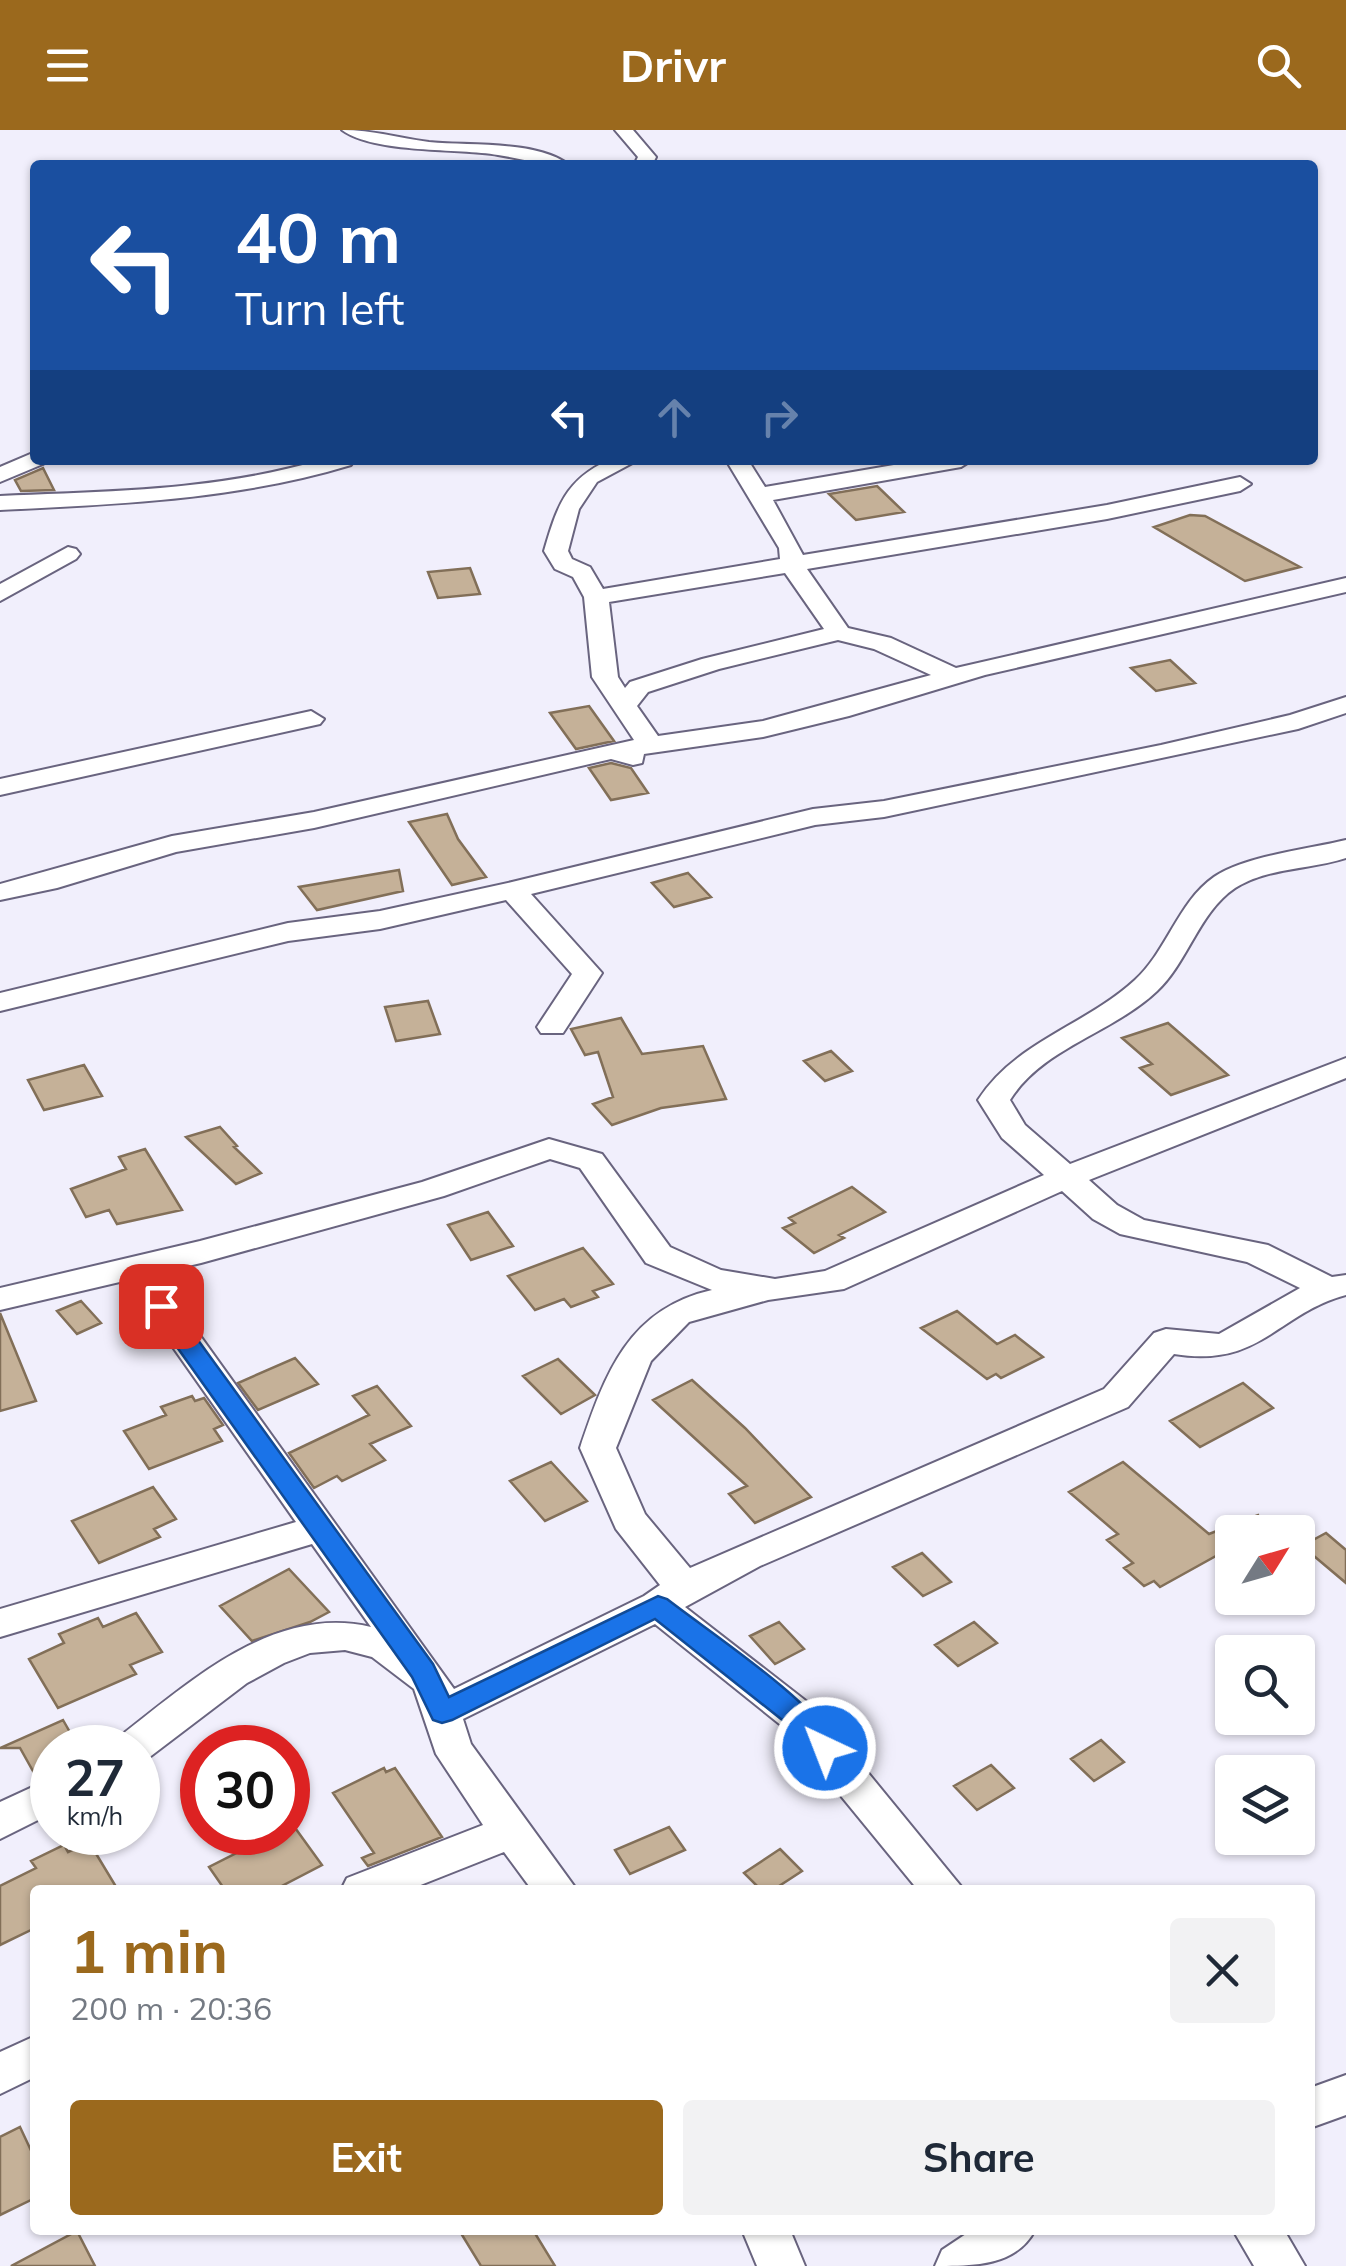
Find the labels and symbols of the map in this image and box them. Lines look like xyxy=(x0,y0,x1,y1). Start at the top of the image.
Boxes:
pin xyxy=(119,1264,204,1349)
north arrow xyxy=(1215,1515,1315,1615)
position arrow xyxy=(773,1696,877,1800)
speed limit sign: 30 xyxy=(180,1725,310,1855)

